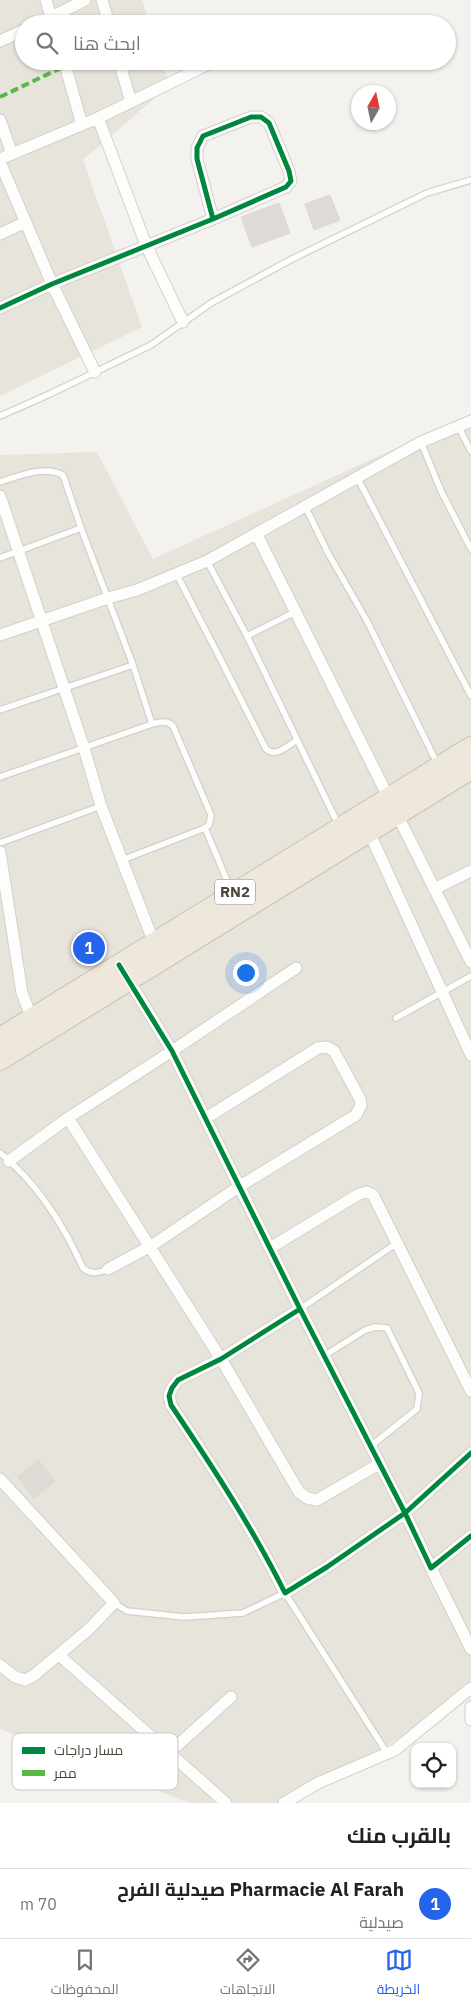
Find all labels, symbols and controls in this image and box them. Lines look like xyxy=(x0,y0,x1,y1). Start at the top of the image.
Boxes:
search box xyxy=(15,15,456,70)
icon: search xyxy=(33,29,61,57)
text: ابحث هنا xyxy=(73,31,141,55)
north arrow xyxy=(351,85,396,130)
road number: RN2 xyxy=(215,880,255,904)
pin: 1 xyxy=(73,929,105,967)
your location xyxy=(233,960,259,986)
legend xyxy=(12,1733,178,1790)
text: مسار دراجات xyxy=(54,1741,123,1759)
map controls xyxy=(411,1743,456,1788)
button: locate xyxy=(411,1743,456,1788)
text: ممر xyxy=(53,1764,77,1782)
text: بالقرب منك xyxy=(347,1821,451,1849)
text: Pharmacie Al Farah صيدلية الفرح xyxy=(117,1877,404,1901)
text: 70 m xyxy=(20,1894,57,1914)
text: 1 xyxy=(430,1894,440,1914)
text: صيدلية xyxy=(359,1912,404,1932)
tab: المحفوظات xyxy=(51,1946,119,2002)
tab: الاتجاهات xyxy=(220,1946,275,2002)
tab: الخريطة xyxy=(377,1946,420,2002)

